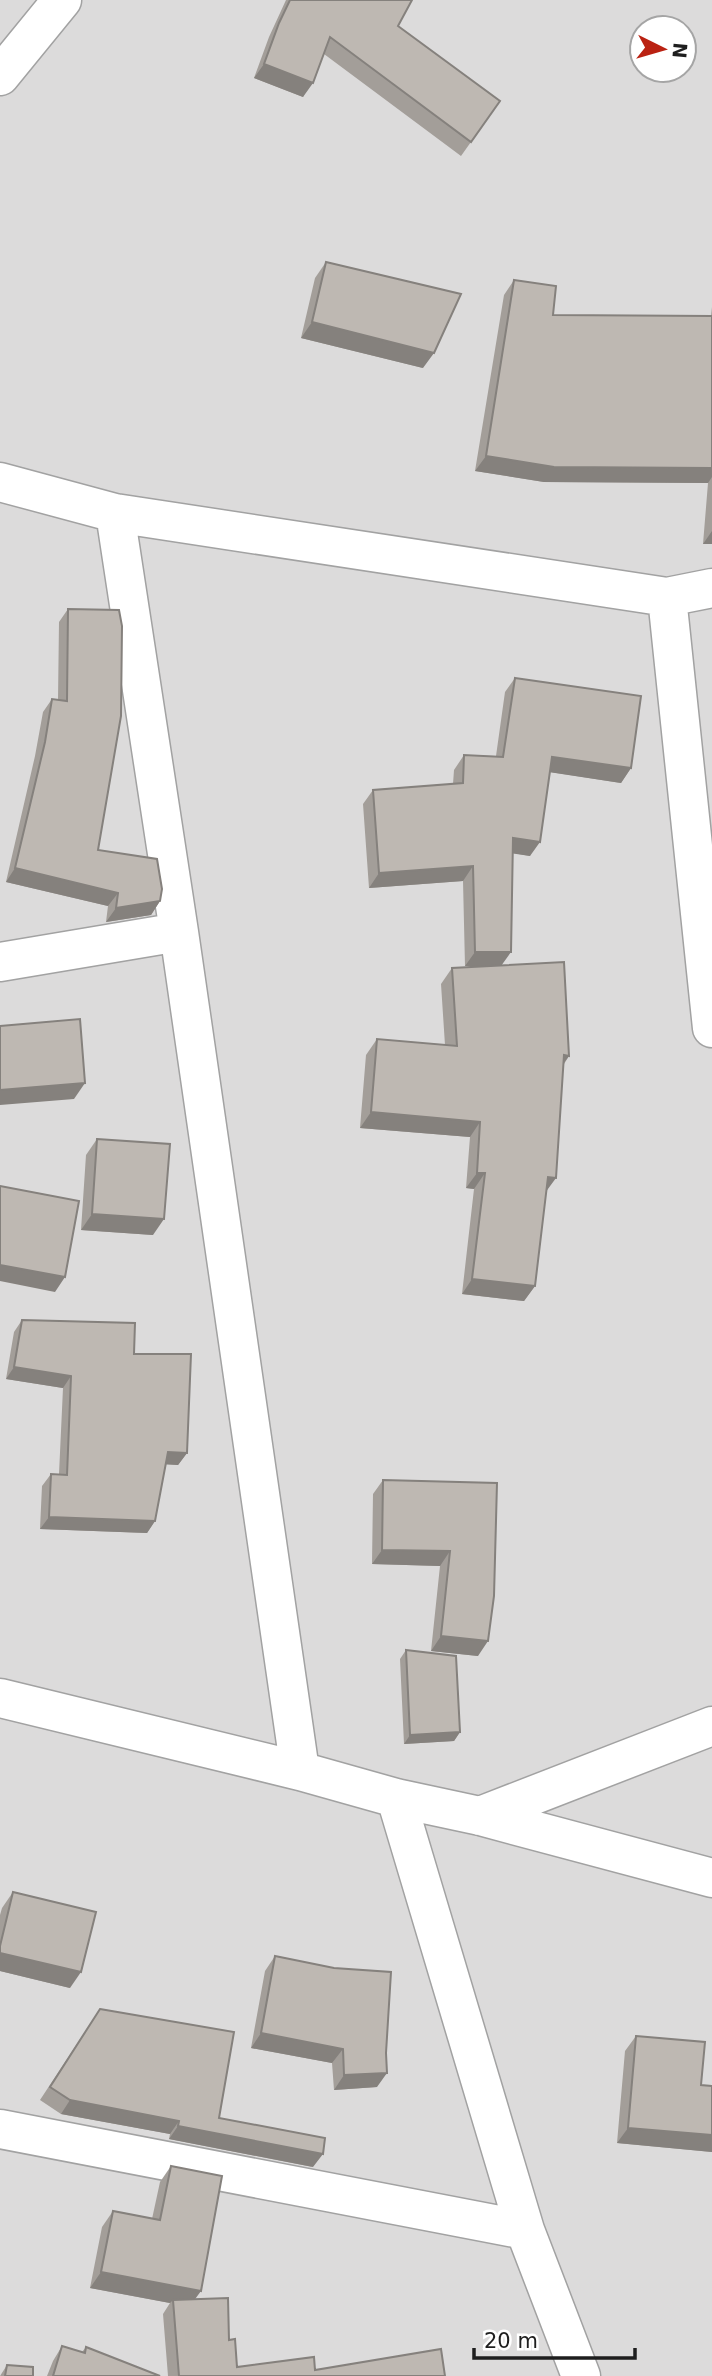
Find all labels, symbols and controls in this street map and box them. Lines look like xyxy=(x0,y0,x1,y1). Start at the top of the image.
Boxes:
north arrow xyxy=(628,14,698,84)
text: N xyxy=(668,42,692,59)
scale bar xyxy=(474,2316,635,2360)
text: 20 m xyxy=(484,2329,538,2353)

